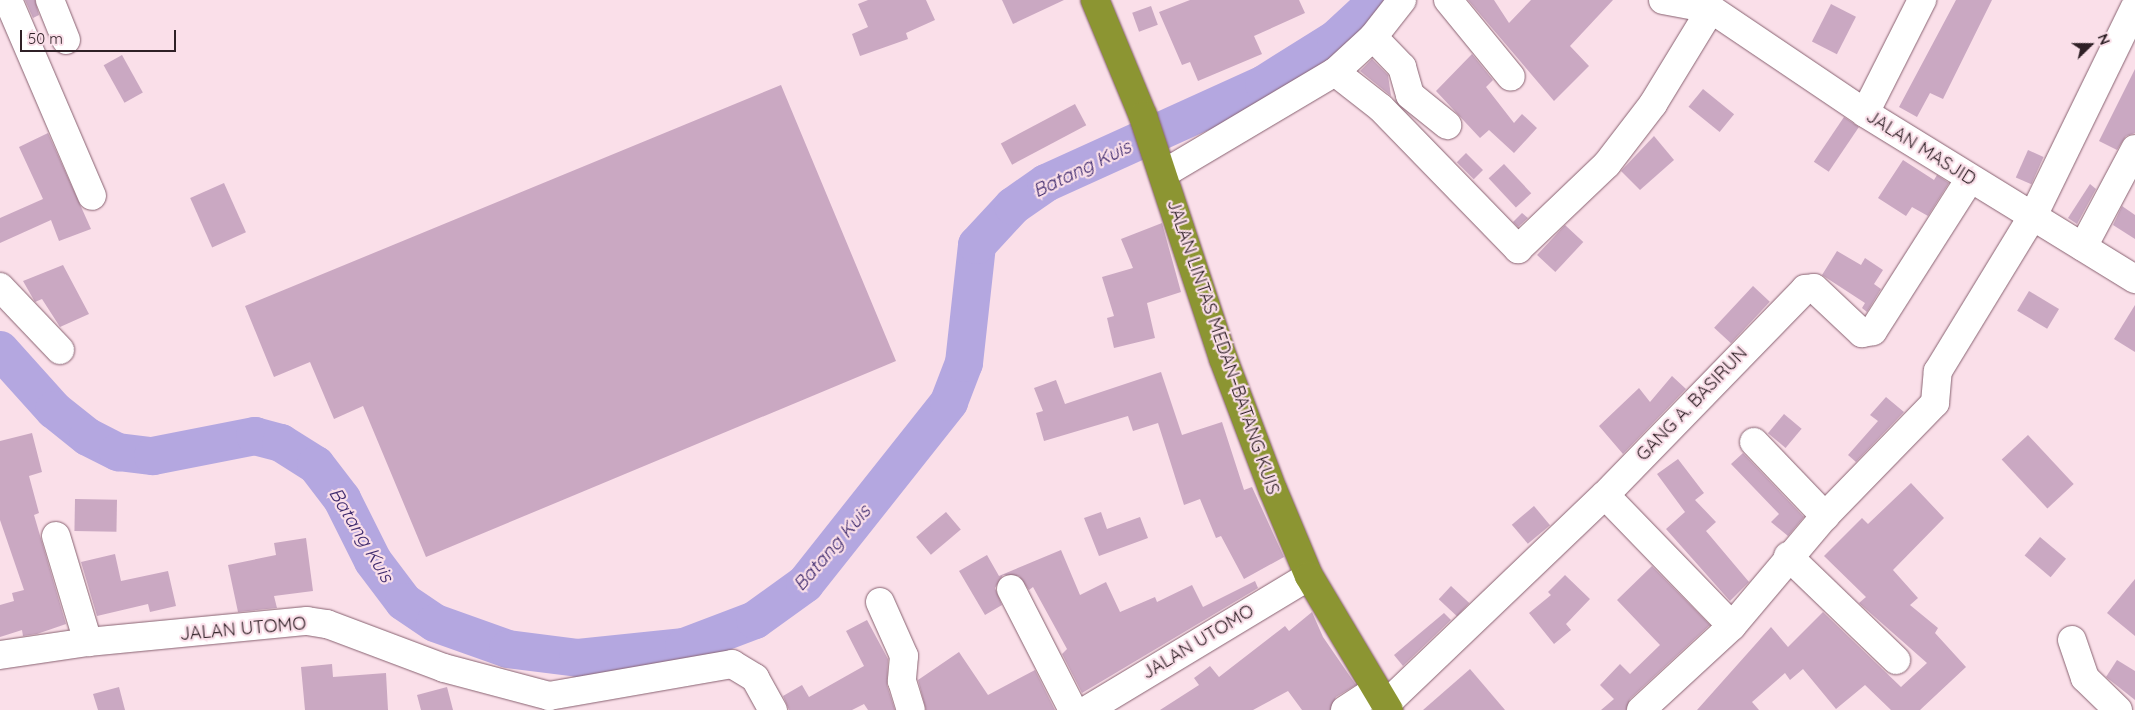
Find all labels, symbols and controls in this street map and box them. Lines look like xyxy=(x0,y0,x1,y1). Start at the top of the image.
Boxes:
scale bar xyxy=(22,20,179,52)
north arrow xyxy=(2065,20,2115,70)
text: 50 m xyxy=(28,29,63,48)
text: N xyxy=(2094,31,2114,48)
street label: JALAN MASJID xyxy=(1862,106,1980,190)
water label: Batang Kuis xyxy=(1029,135,1135,203)
street label: JALAN LINTAS MEDAN–BATANG KUIS xyxy=(1162,197,1284,497)
street label: GANG A. BASIRUN xyxy=(1632,342,1752,466)
water label: Batang Kuis xyxy=(324,484,398,586)
water label: Batang Kuis xyxy=(789,500,875,596)
street label: JALAN UTOMO xyxy=(1138,600,1258,684)
street label: JALAN UTOMO xyxy=(179,613,307,645)

